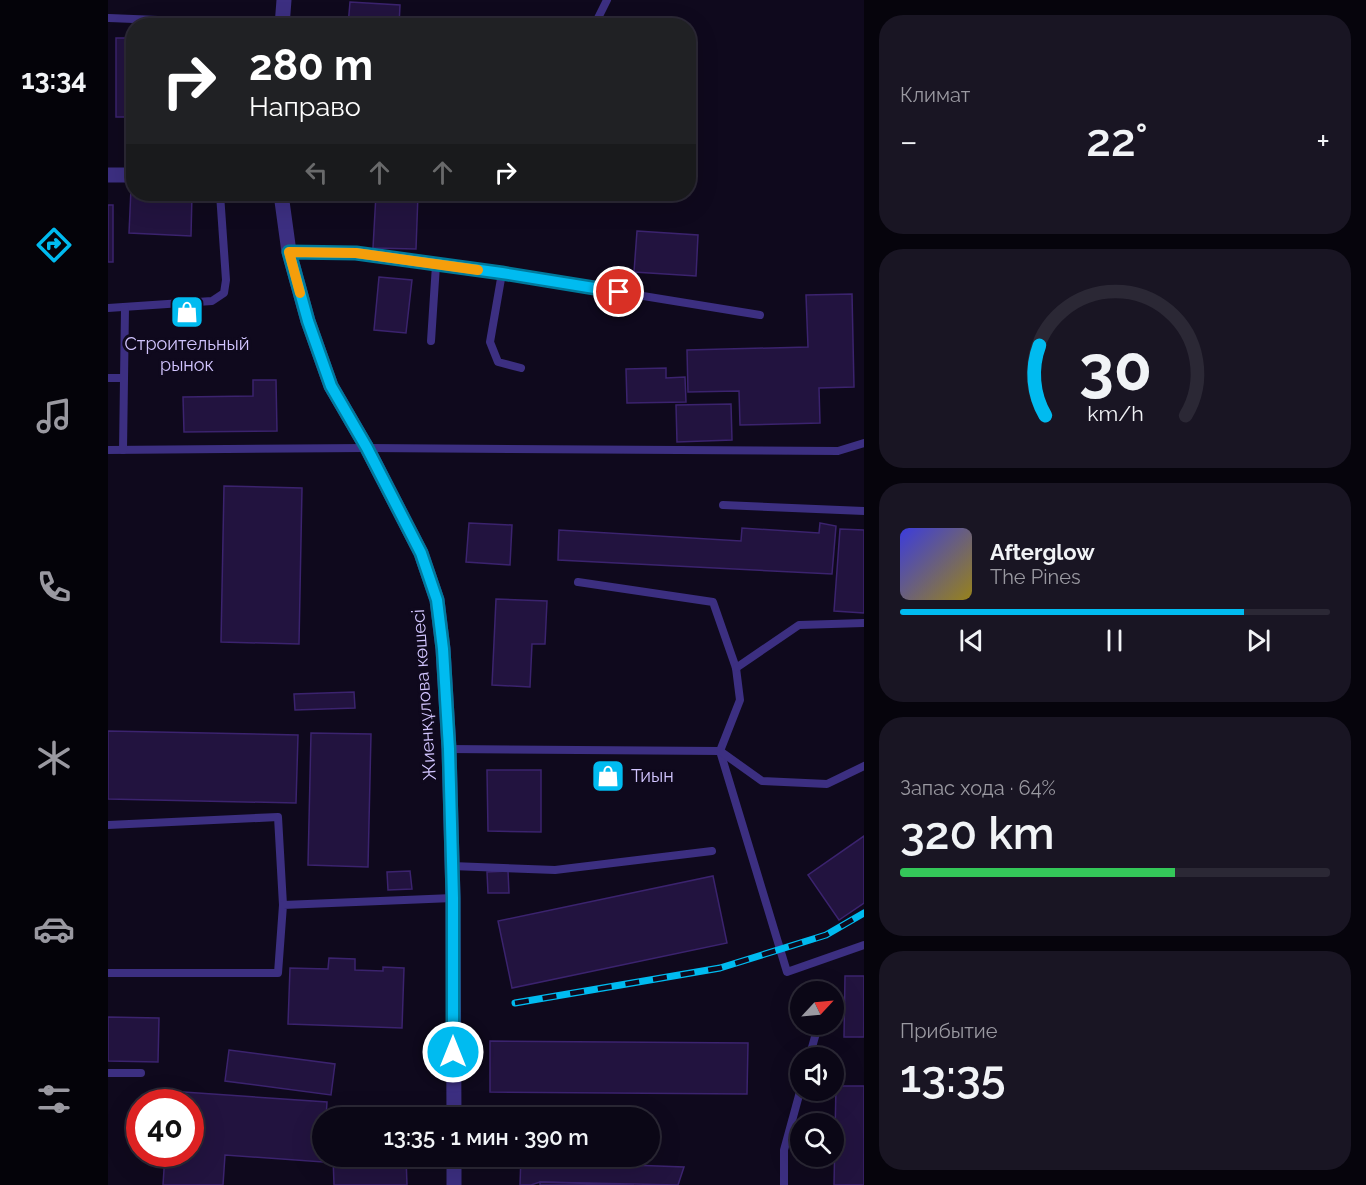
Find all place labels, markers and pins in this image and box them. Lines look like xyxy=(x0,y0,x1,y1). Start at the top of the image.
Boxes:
pin xyxy=(593,266,644,317)
shop icon: Строительный рынок xyxy=(169,294,205,330)
place label: Строительный рынок xyxy=(124,333,250,375)
shop icon: Тиын xyxy=(590,758,626,794)
place label: Тиын xyxy=(631,765,674,786)

